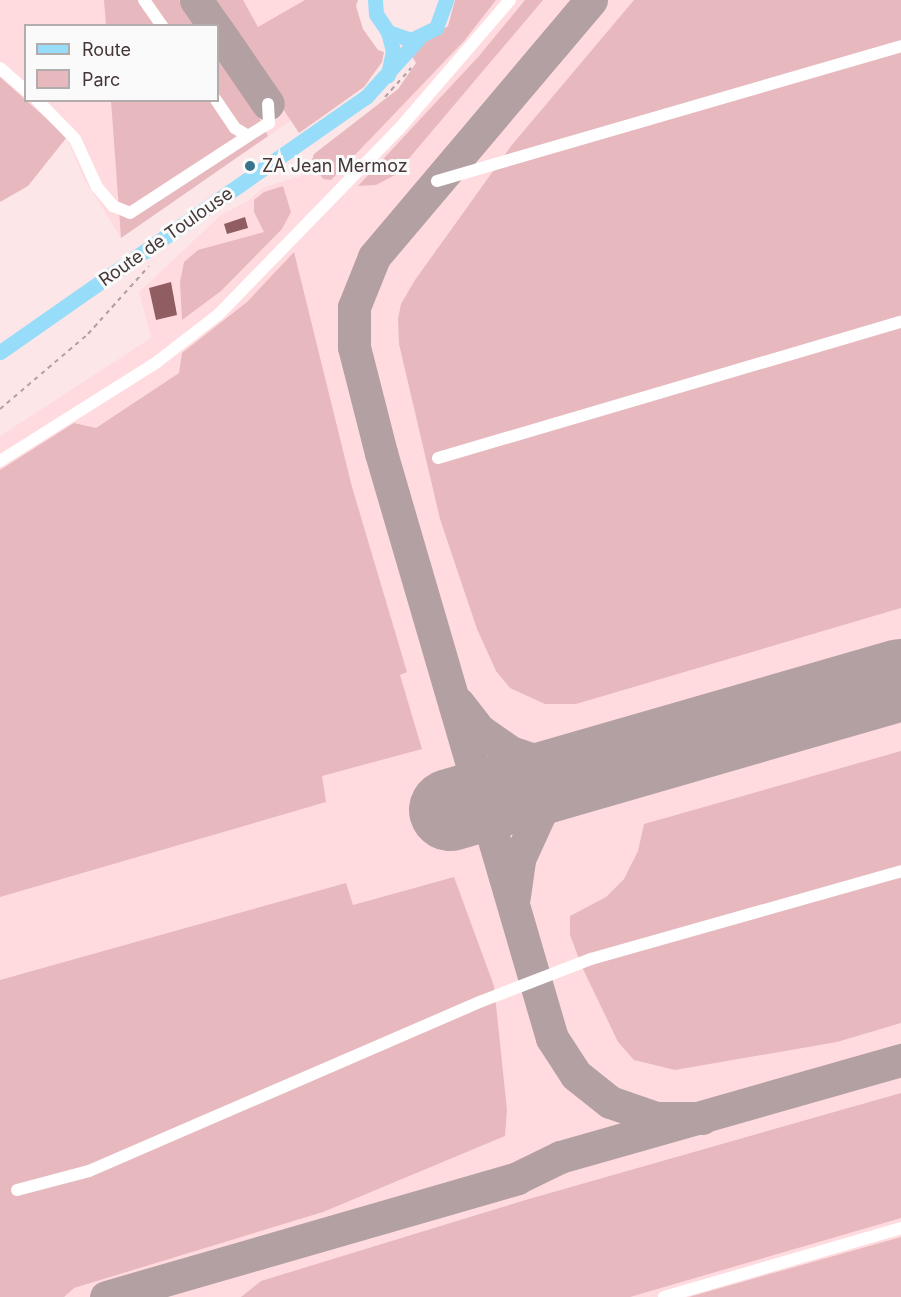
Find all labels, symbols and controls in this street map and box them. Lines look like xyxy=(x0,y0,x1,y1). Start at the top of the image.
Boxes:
legend xyxy=(24,24,219,102)
text: Route xyxy=(82,39,131,60)
text: Parc xyxy=(82,69,120,90)
place label: ZA Jean Mermoz xyxy=(262,155,408,177)
marker: ZA Jean Mermoz xyxy=(243,159,257,173)
street label: Route de Toulouse xyxy=(95,183,237,291)

